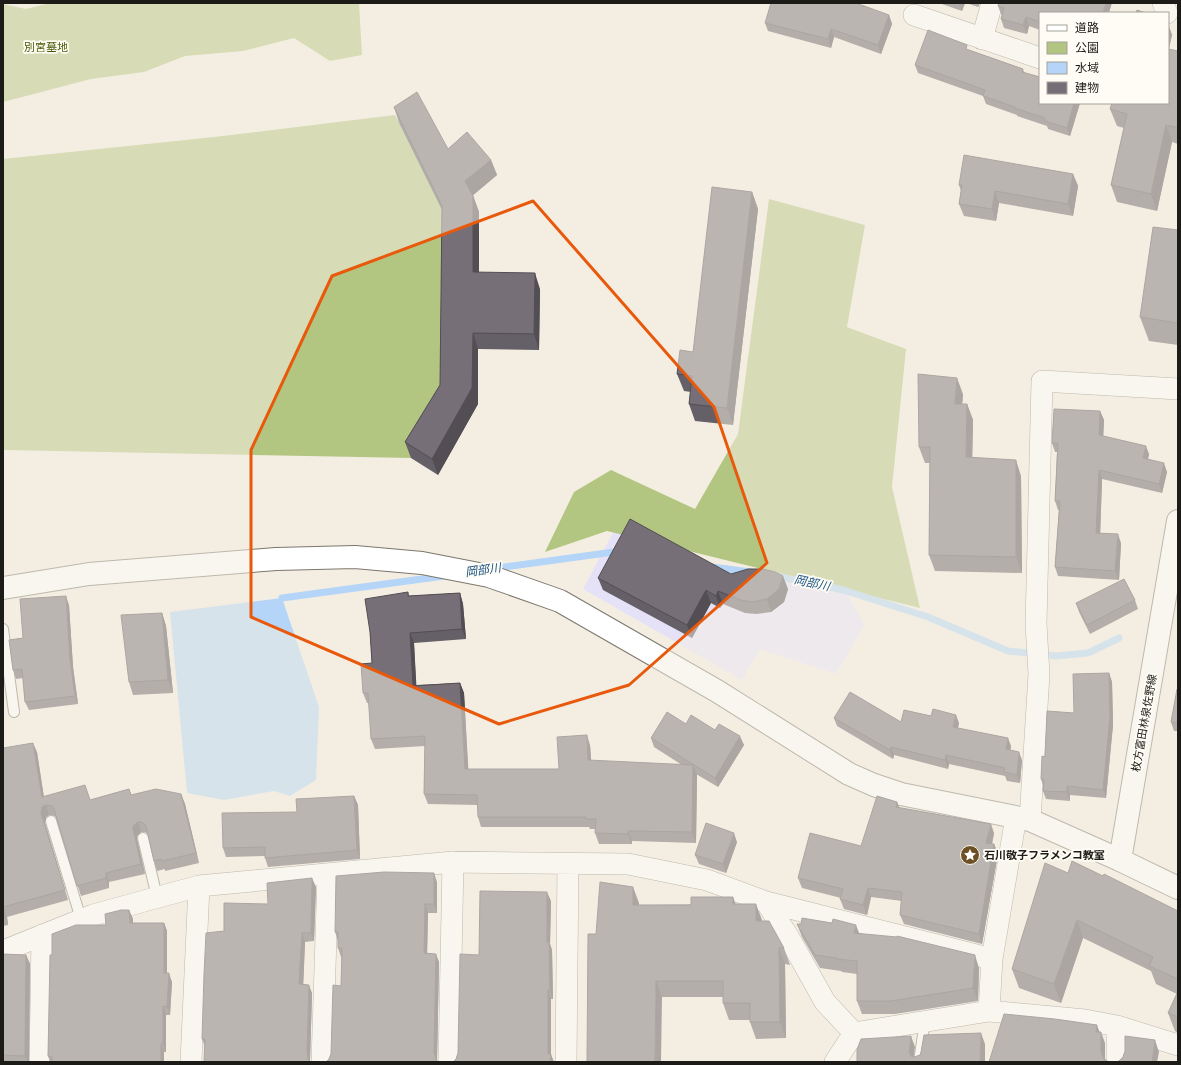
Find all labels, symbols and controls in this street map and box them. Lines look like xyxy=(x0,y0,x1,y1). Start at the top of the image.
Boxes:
legend xyxy=(1039,12,1169,104)
text: 道路 xyxy=(1075,21,1099,35)
park label: 別宮墓地 xyxy=(24,41,68,53)
text: 公園 xyxy=(1075,41,1099,55)
text: 水域 xyxy=(1075,61,1099,75)
text: 建物 xyxy=(1075,81,1099,95)
water label: 岡部川 xyxy=(464,560,504,579)
water label: 岡部川 xyxy=(793,572,833,594)
street label: 枚方富田林泉佐野線 xyxy=(1129,673,1159,773)
place icon: 石川敬子フラメンコ教室 xyxy=(959,844,981,866)
place label: 石川敬子フラメンコ教室 xyxy=(984,849,1105,861)

